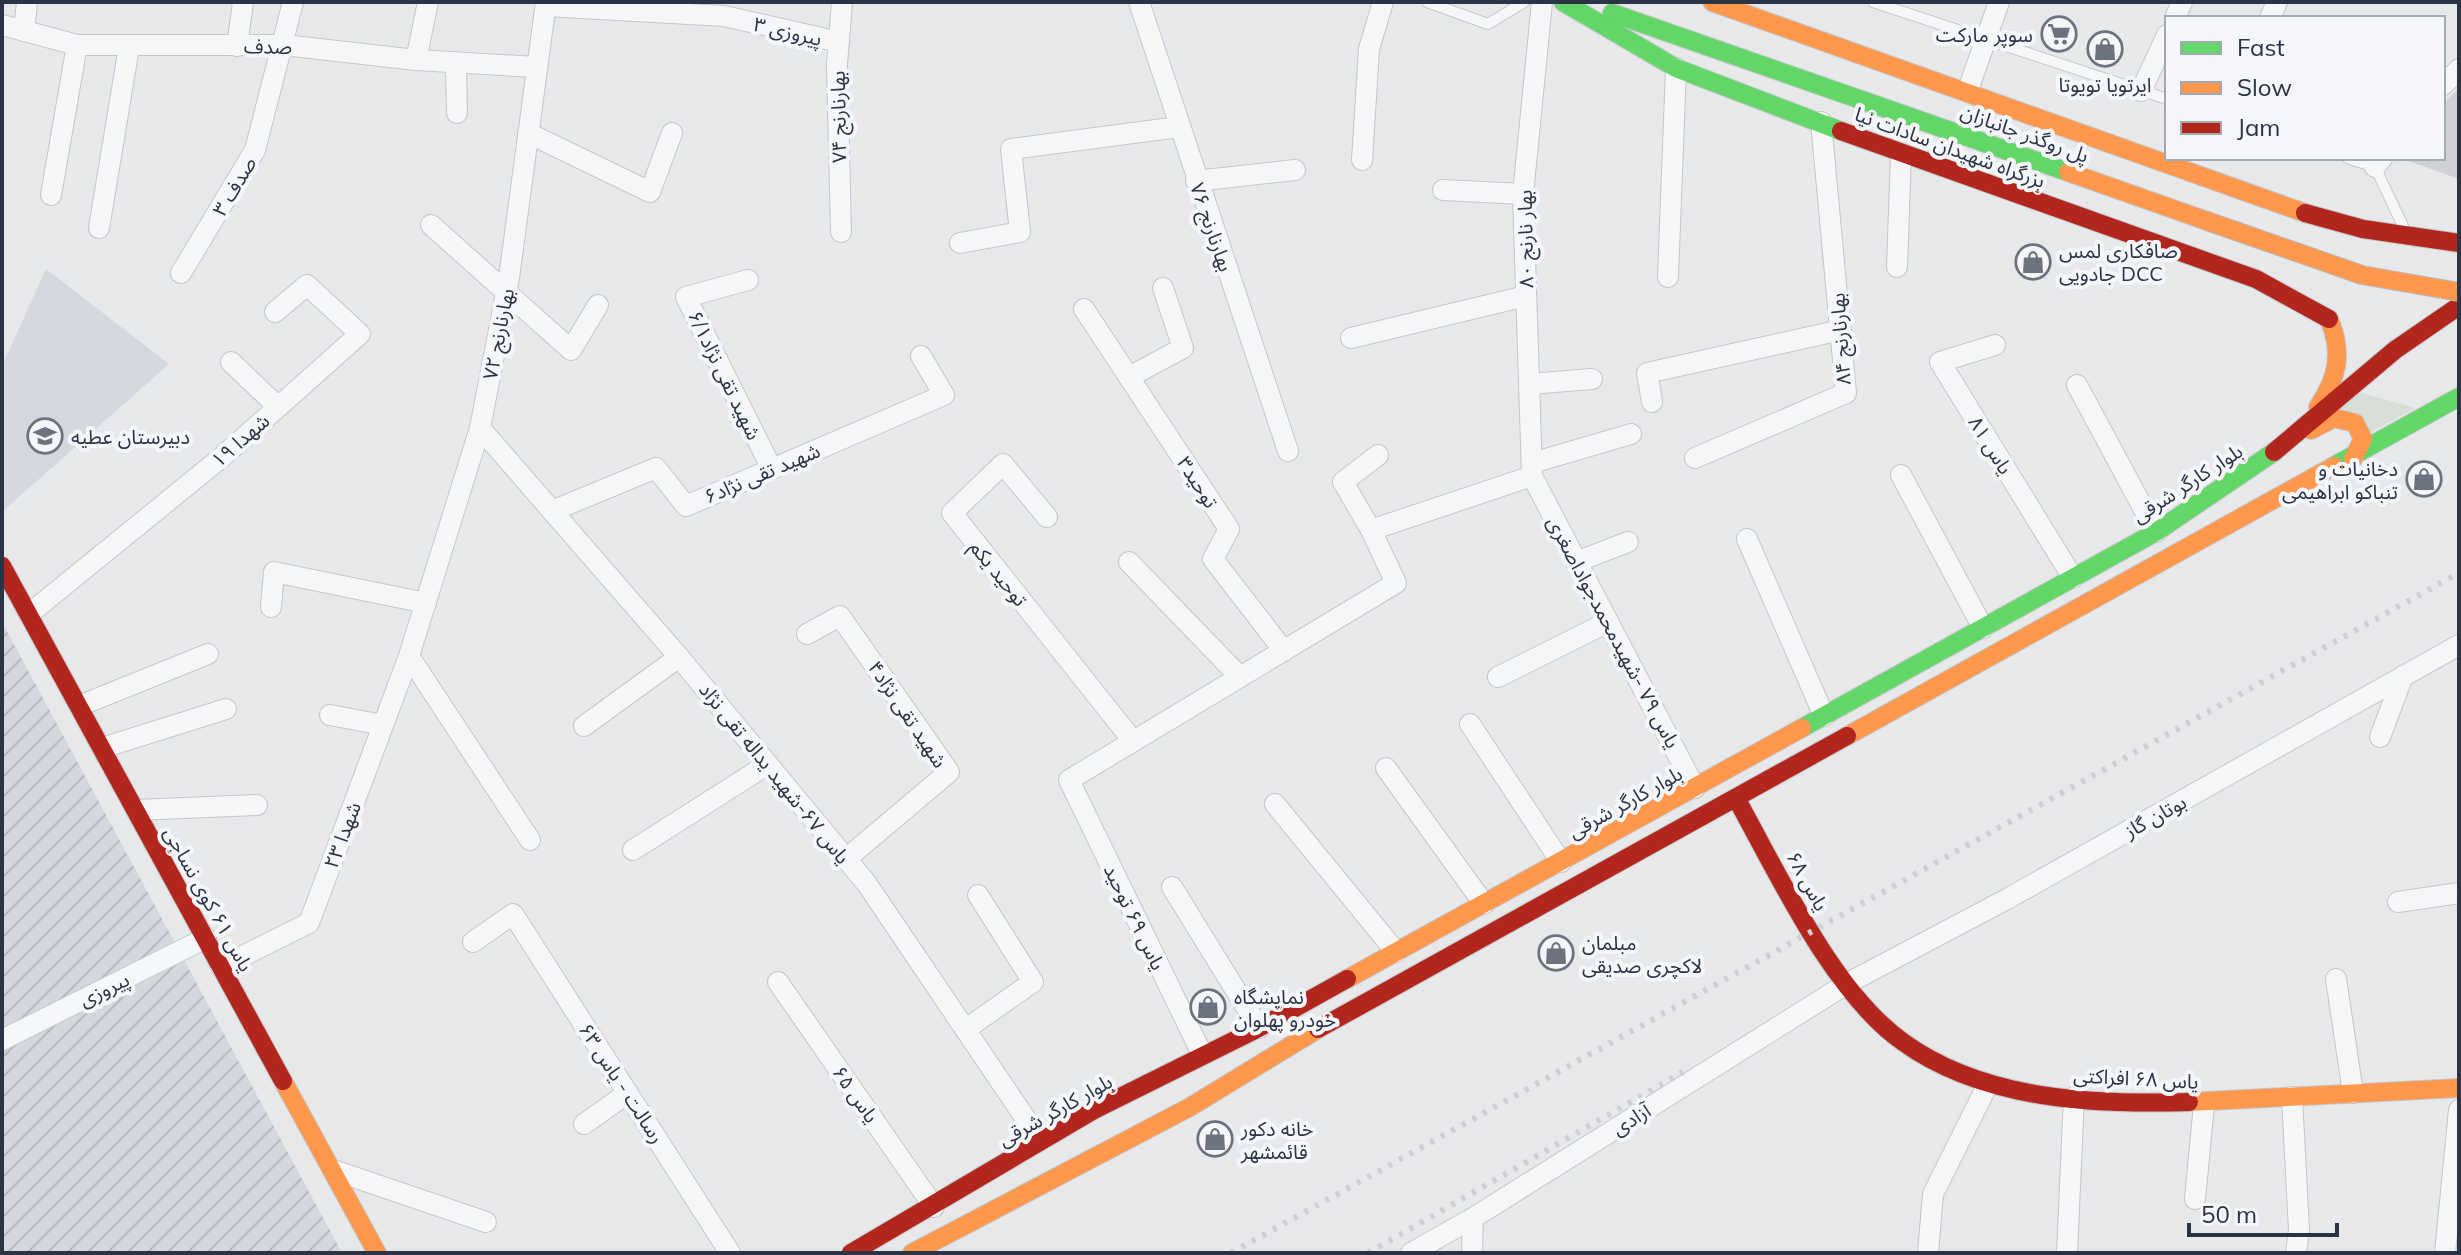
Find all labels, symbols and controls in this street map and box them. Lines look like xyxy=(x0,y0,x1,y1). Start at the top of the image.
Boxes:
street label: پیروزی ۳ xyxy=(751,11,825,52)
supermarket icon: سوپر مارکت xyxy=(2040,15,2078,53)
legend xyxy=(2165,16,2445,160)
place label: سوپر مارکت xyxy=(1936,22,2033,48)
shop icon: ایرتویا تویوتا xyxy=(2086,30,2124,68)
text: Fast xyxy=(2237,32,2285,62)
street label: صدف xyxy=(244,33,292,59)
street label: بهارنارنج ۷۴ xyxy=(825,70,854,163)
place label: ایرتویا تویوتا xyxy=(2058,72,2152,97)
text: Slow xyxy=(2237,72,2292,102)
street label: پل روگذر جانبازان xyxy=(1957,98,2092,169)
street label: بزرگراه شهیدان سادات نیا xyxy=(1851,101,2049,193)
text: Jam xyxy=(2237,112,2280,142)
street label: صدف ۳ xyxy=(207,152,261,220)
street label: بهارنارنج ۷۶ xyxy=(1182,179,1239,276)
street label: بهار نارنج ۸۰ xyxy=(1512,190,1541,288)
place label: صافکاری لمس جادویی DCC xyxy=(2059,238,2178,286)
shop icon: صافکاری لمس جادویی DCC xyxy=(2014,243,2052,281)
street label: بهارنارنج ۷۲ xyxy=(477,286,522,382)
street label: بهارنارنج ۸۴ xyxy=(1824,292,1859,386)
street label: شهید تقی نژاد۶/۱ xyxy=(683,306,767,444)
street label: شهدا ۱۹ xyxy=(206,408,274,472)
street label: یاس ۸۱ xyxy=(1963,411,2019,479)
school or university icon: دبیرستان عطیه xyxy=(26,417,64,455)
place label: دبیرستان عطیه xyxy=(71,424,190,449)
street label: شهید تقی نژاد۶ xyxy=(700,437,824,509)
street label: بلوار کارگر شرقی xyxy=(2127,438,2247,528)
street label: توحید۳ xyxy=(1172,451,1224,513)
place label: دخانیات و تنباکو ابراهیمی xyxy=(2282,456,2398,504)
shop icon: دخانیات و تنباکو ابراهیمی xyxy=(2405,460,2443,498)
street label: یاس ۷۹ -شهیدمحمدجواداصغری xyxy=(1542,512,1686,752)
street label: توحید یکم xyxy=(962,535,1033,613)
street label: شهید تقی نژاد۴ xyxy=(863,656,953,772)
street label: یاس ۶۷-شهید یداله تقی نژاد xyxy=(694,677,856,869)
street label: بلوار کارگر شرقی xyxy=(1563,760,1687,844)
street label: بوتان گاز xyxy=(2119,789,2190,844)
street label: شهدا ۲۳ xyxy=(318,798,366,872)
street label: یاس ۶۱ کوی نساجی xyxy=(159,822,259,976)
street label: یاس ۶۸ xyxy=(1782,847,1834,915)
street label: یاس ۶۹ توحید xyxy=(1099,860,1171,974)
place label: مبلمان لاکچری صدیقی xyxy=(1582,930,1702,979)
shop icon: مبلمان لاکچری صدیقی xyxy=(1537,934,1575,972)
street label: پیروزی xyxy=(75,966,134,1013)
place label: نمایشگاه خودرو پهلوان xyxy=(1234,984,1336,1033)
shop icon: نمایشگاه خودرو پهلوان xyxy=(1189,988,1227,1026)
street label: رسالت - یاس ۶۳ xyxy=(574,1018,670,1148)
street label: یاس ۶۵ xyxy=(827,1061,885,1127)
street label: یاس ۶۸ افراکتی xyxy=(2073,1062,2199,1094)
street label: بلوار کارگر شرقی xyxy=(993,1068,1117,1152)
street label: آزادی xyxy=(1607,1097,1656,1140)
place label: خانه دکور قائمشهر xyxy=(1240,1116,1313,1164)
shop icon: خانه دکور قائمشهر xyxy=(1196,1120,1234,1158)
scale bar xyxy=(2189,1187,2337,1237)
text: 50 m xyxy=(2201,1199,2257,1229)

